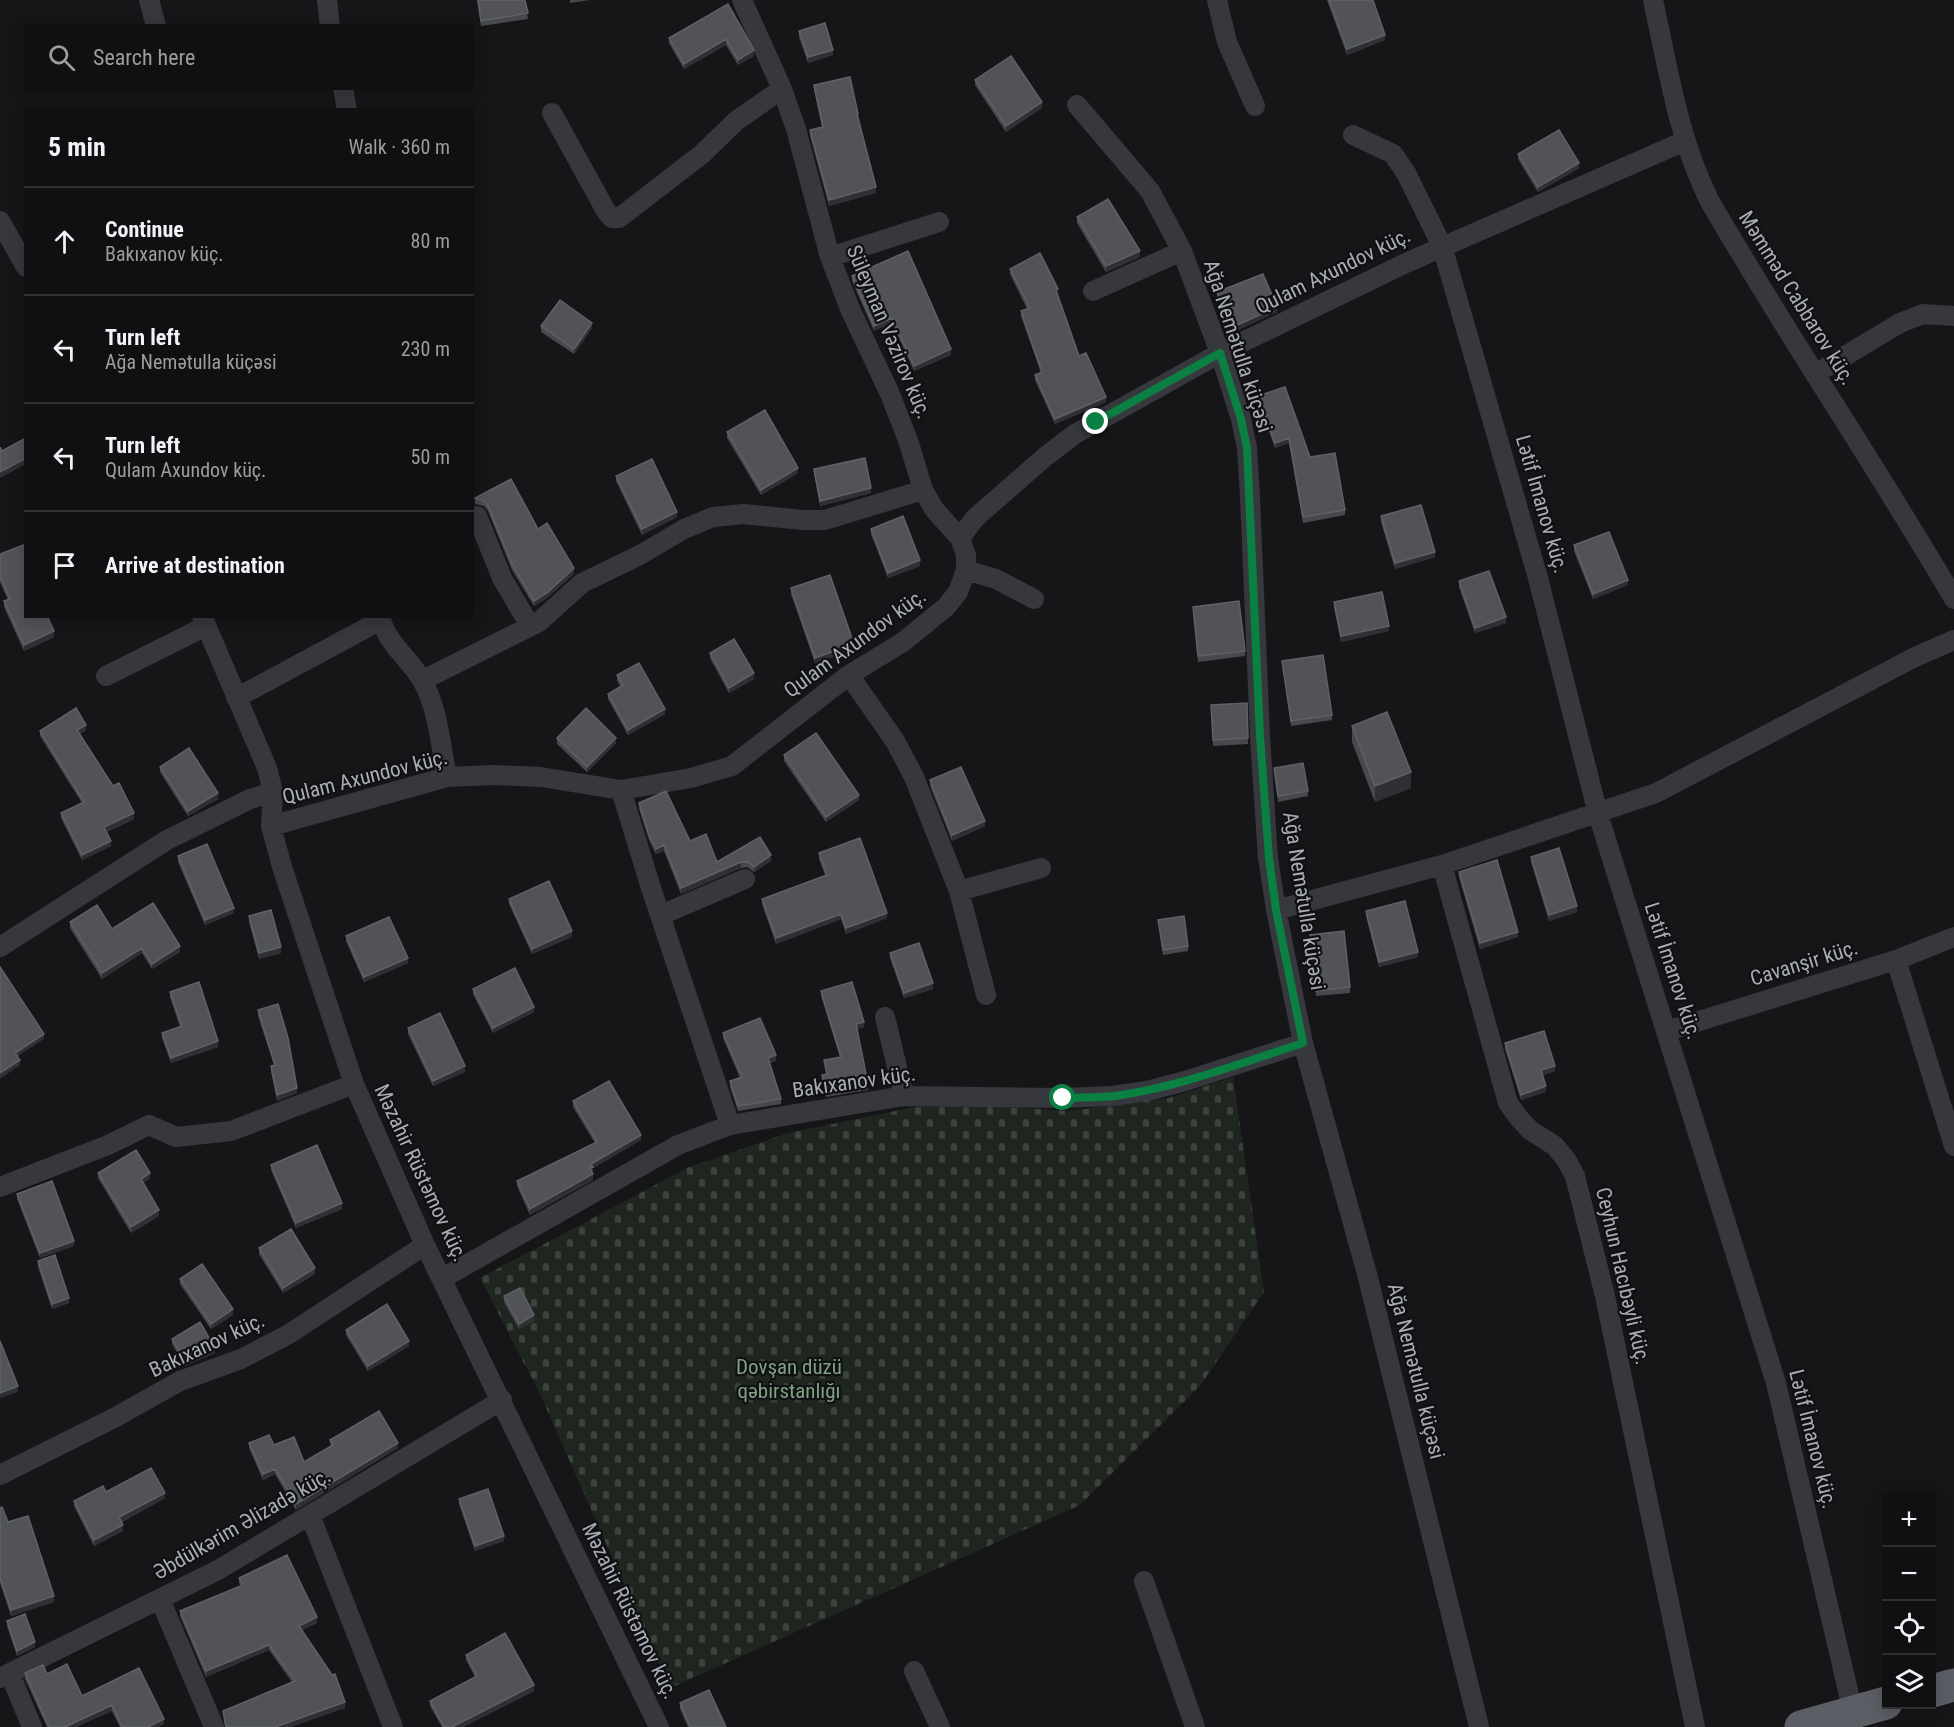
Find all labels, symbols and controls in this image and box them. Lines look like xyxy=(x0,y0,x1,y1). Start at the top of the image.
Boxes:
search box xyxy=(24,24,474,90)
icon: search xyxy=(45,41,78,74)
text: Search here xyxy=(93,45,195,70)
text: 5 min xyxy=(48,132,106,162)
text: Walk · 360 m xyxy=(349,135,450,159)
street label: Məmməd Cabbarov küç. xyxy=(1734,207,1860,389)
text: Continue xyxy=(105,217,184,242)
street label: Qulam Axundov küç. xyxy=(1252,223,1414,319)
icon: ahead xyxy=(48,225,81,258)
text: 80 m xyxy=(411,229,450,253)
text: Bakıxanov küç. xyxy=(105,242,224,266)
street label: Süleyman Vəzirov küç. xyxy=(842,242,936,422)
street label: Ağa Nemətulla küçəsi xyxy=(1199,257,1277,435)
text: Turn left xyxy=(105,325,180,350)
icon: left xyxy=(48,333,81,366)
text: 230 m xyxy=(401,337,450,361)
text: Ağa Nemətulla küçəsi xyxy=(105,350,277,374)
route end xyxy=(1082,408,1108,434)
street label: Lətif İmanov küç. xyxy=(1511,432,1573,576)
text: Turn left xyxy=(105,433,180,458)
icon: left xyxy=(48,441,81,474)
text: 50 m xyxy=(411,445,450,469)
text: Qulam Axundov küç. xyxy=(105,458,266,482)
icon: arrive xyxy=(48,549,81,582)
text: Arrive at destination xyxy=(105,553,285,578)
street label: Qulam Axundov küç. xyxy=(779,584,931,702)
street label: Qulam Axundov küç. xyxy=(280,745,450,809)
street label: Ağa Nemətulla küçəsi xyxy=(1278,810,1330,992)
street label: Lətif İmanov küç. xyxy=(1640,899,1706,1043)
street label: Cavanşir küç. xyxy=(1747,935,1861,991)
street label: Bakıxanov küç. xyxy=(791,1061,917,1103)
street label: Məzahir Rüstəmov küç. xyxy=(369,1081,473,1265)
route start xyxy=(1049,1084,1075,1110)
street label: Ceyhun Hacıbəyli küç. xyxy=(1591,1185,1655,1367)
street label: Ağa Nemətulla küçəsi xyxy=(1383,1281,1449,1461)
street label: Bakıxanov küç. xyxy=(146,1308,268,1382)
park label: Dovşan düzü qəbirstanlığı xyxy=(736,1355,842,1403)
street label: Lətif İmanov küç. xyxy=(1784,1367,1842,1511)
street label: Əbdülkərim Əlizadə küç. xyxy=(149,1463,335,1585)
map controls xyxy=(1882,1493,1936,1709)
button: + xyxy=(1882,1493,1936,1547)
street label: Məzahir Rüstəmov küç. xyxy=(577,1519,683,1703)
button: − xyxy=(1882,1547,1936,1601)
button: locate xyxy=(1882,1601,1936,1655)
button: layers xyxy=(1882,1655,1936,1709)

